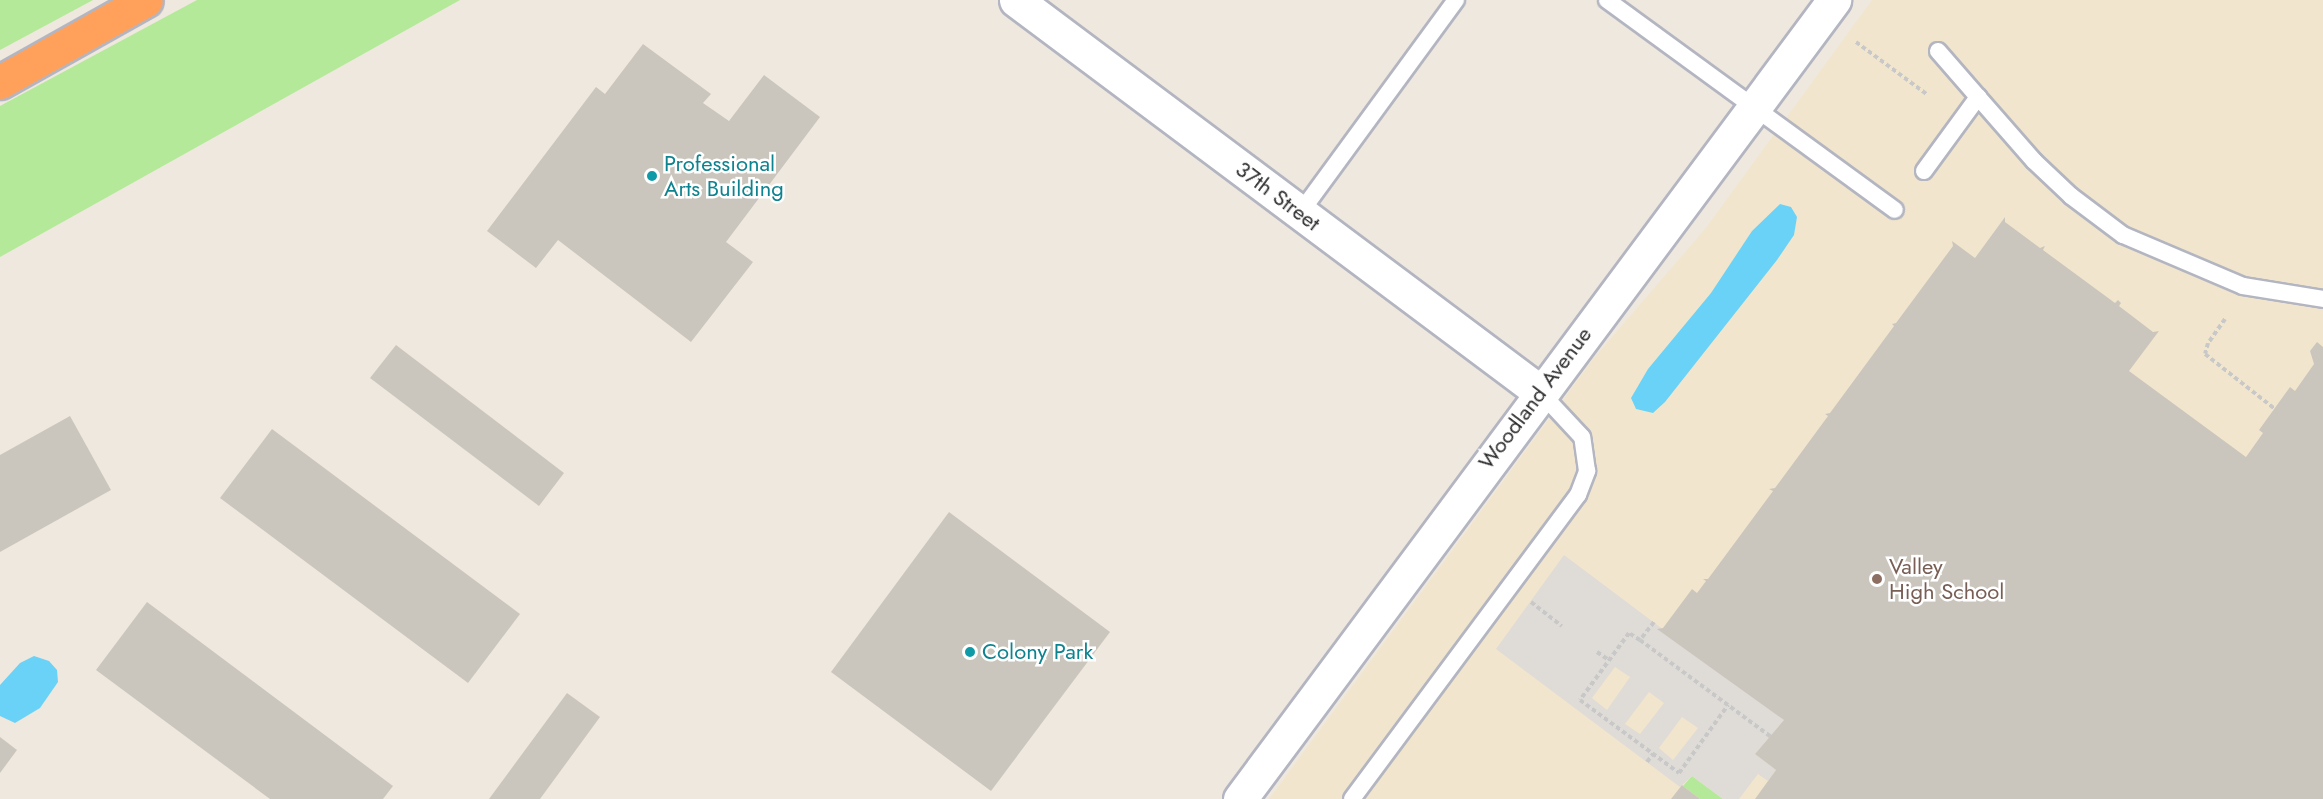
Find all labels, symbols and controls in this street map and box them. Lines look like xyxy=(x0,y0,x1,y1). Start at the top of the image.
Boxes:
place label: Professional Arts Building xyxy=(664,150,784,202)
street label: 37th Street xyxy=(1230,156,1326,236)
marker: Professional Arts Building xyxy=(645,169,659,183)
street label: Woodland Avenue xyxy=(1473,322,1597,474)
place label: Valley High School xyxy=(1889,553,2004,604)
marker: Valley High School xyxy=(1870,572,1884,586)
place label: Colony Park xyxy=(982,639,1093,665)
marker: Colony Park xyxy=(963,645,977,659)

